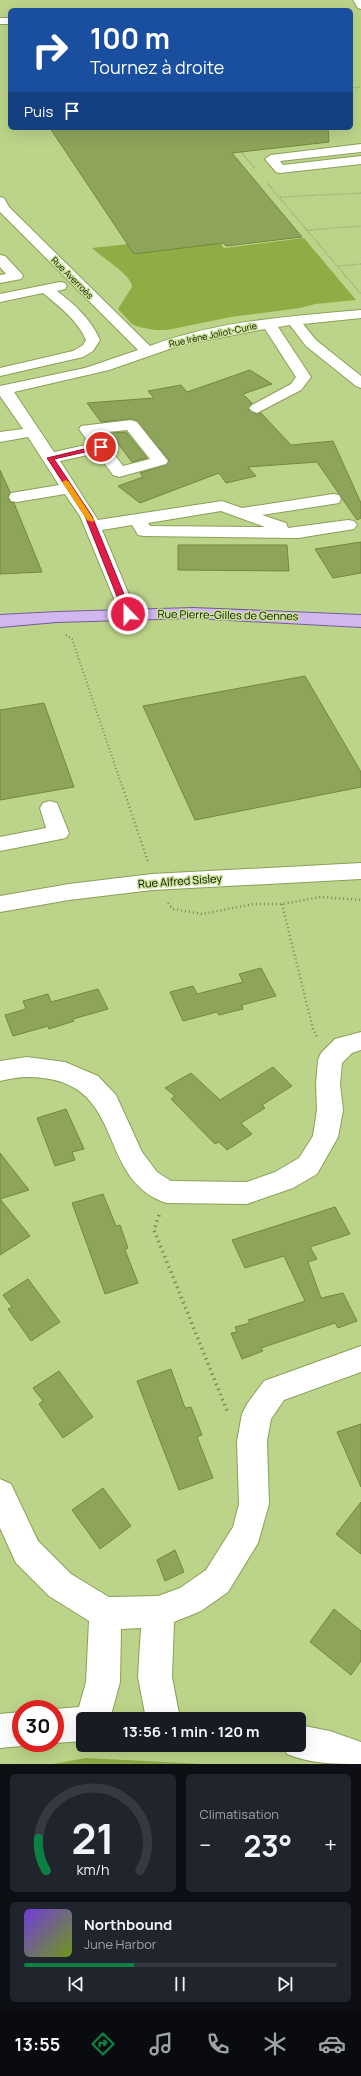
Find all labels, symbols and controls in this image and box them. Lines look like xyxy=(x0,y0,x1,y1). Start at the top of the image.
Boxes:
text: 100 m xyxy=(90,19,170,57)
icon: right xyxy=(24,24,76,76)
text: Tournez à droite xyxy=(90,55,224,79)
icon: arrive xyxy=(61,100,83,122)
text: Puis xyxy=(24,101,53,122)
street label: Rue Averroès xyxy=(48,254,97,302)
street label: Rue Irène Joliot-Curie xyxy=(168,319,258,350)
pin xyxy=(84,430,118,464)
icon: arrive xyxy=(90,436,112,458)
position arrow xyxy=(107,593,149,635)
street label: Rue Pierre-Gilles de Gennes xyxy=(157,606,299,623)
street label: Rue Alfred Sisley xyxy=(137,870,223,891)
speed limit sign: 30 xyxy=(12,1700,64,1752)
text: 13:56 · 1 min · 120 m xyxy=(122,1721,260,1742)
text: Climatisation xyxy=(200,1805,279,1823)
text: 21 xyxy=(71,1810,114,1866)
text: 23° xyxy=(243,1825,292,1866)
text: − xyxy=(200,1830,211,1860)
text: + xyxy=(324,1830,337,1860)
text: km/h xyxy=(76,1860,109,1879)
text: Northbound xyxy=(84,1914,172,1935)
text: June Harbor xyxy=(84,1935,157,1953)
icon: previous xyxy=(65,1973,87,1995)
icon: pause xyxy=(169,1973,191,1995)
icon: next xyxy=(274,1973,296,1995)
icon: directions xyxy=(89,2030,117,2058)
icon: music xyxy=(147,2030,175,2058)
icon: phone xyxy=(204,2030,232,2058)
icon: climate xyxy=(261,2030,289,2058)
icon: car xyxy=(318,2030,346,2058)
text: 13:55 xyxy=(15,2032,60,2056)

